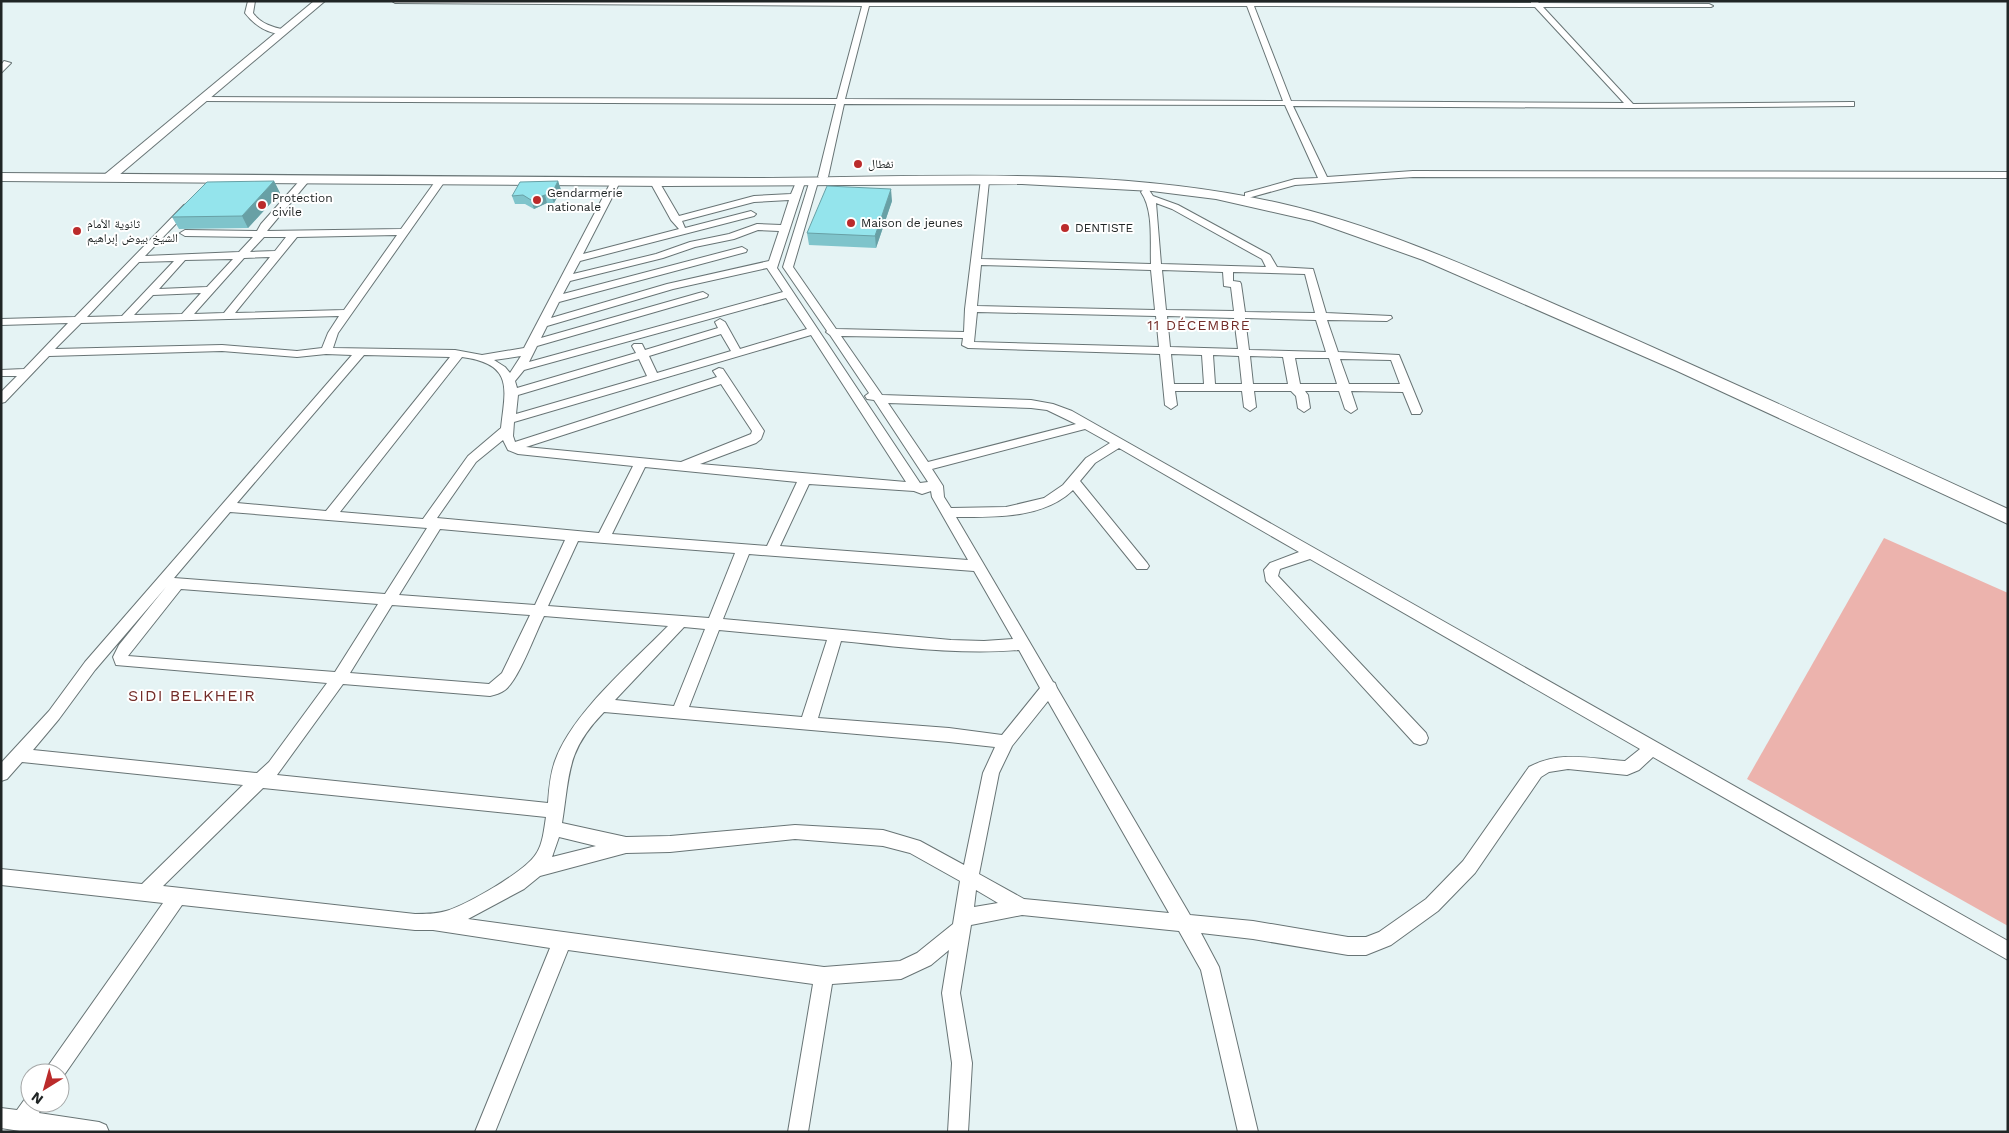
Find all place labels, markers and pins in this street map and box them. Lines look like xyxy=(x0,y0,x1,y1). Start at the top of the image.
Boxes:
place label: نفطال xyxy=(868,157,894,171)
marker: نفطال xyxy=(852,158,864,170)
place label: Gendarmerie nationale xyxy=(547,186,623,214)
place label: Protection civile xyxy=(272,191,333,219)
marker: Gendarmerie nationale xyxy=(531,194,543,206)
marker: Protection civile xyxy=(256,199,268,211)
place label: Maison de jeunes xyxy=(861,216,963,230)
place label: ثانوية الأمام الشيخ بيوض إبراهيم xyxy=(87,217,178,246)
marker: Maison de jeunes xyxy=(845,217,857,229)
place label: DENTISTE xyxy=(1075,221,1133,235)
marker: DENTISTE xyxy=(1059,222,1071,234)
marker: ثانوية الأمام الشيخ بيوض إبراهيم xyxy=(71,225,83,237)

